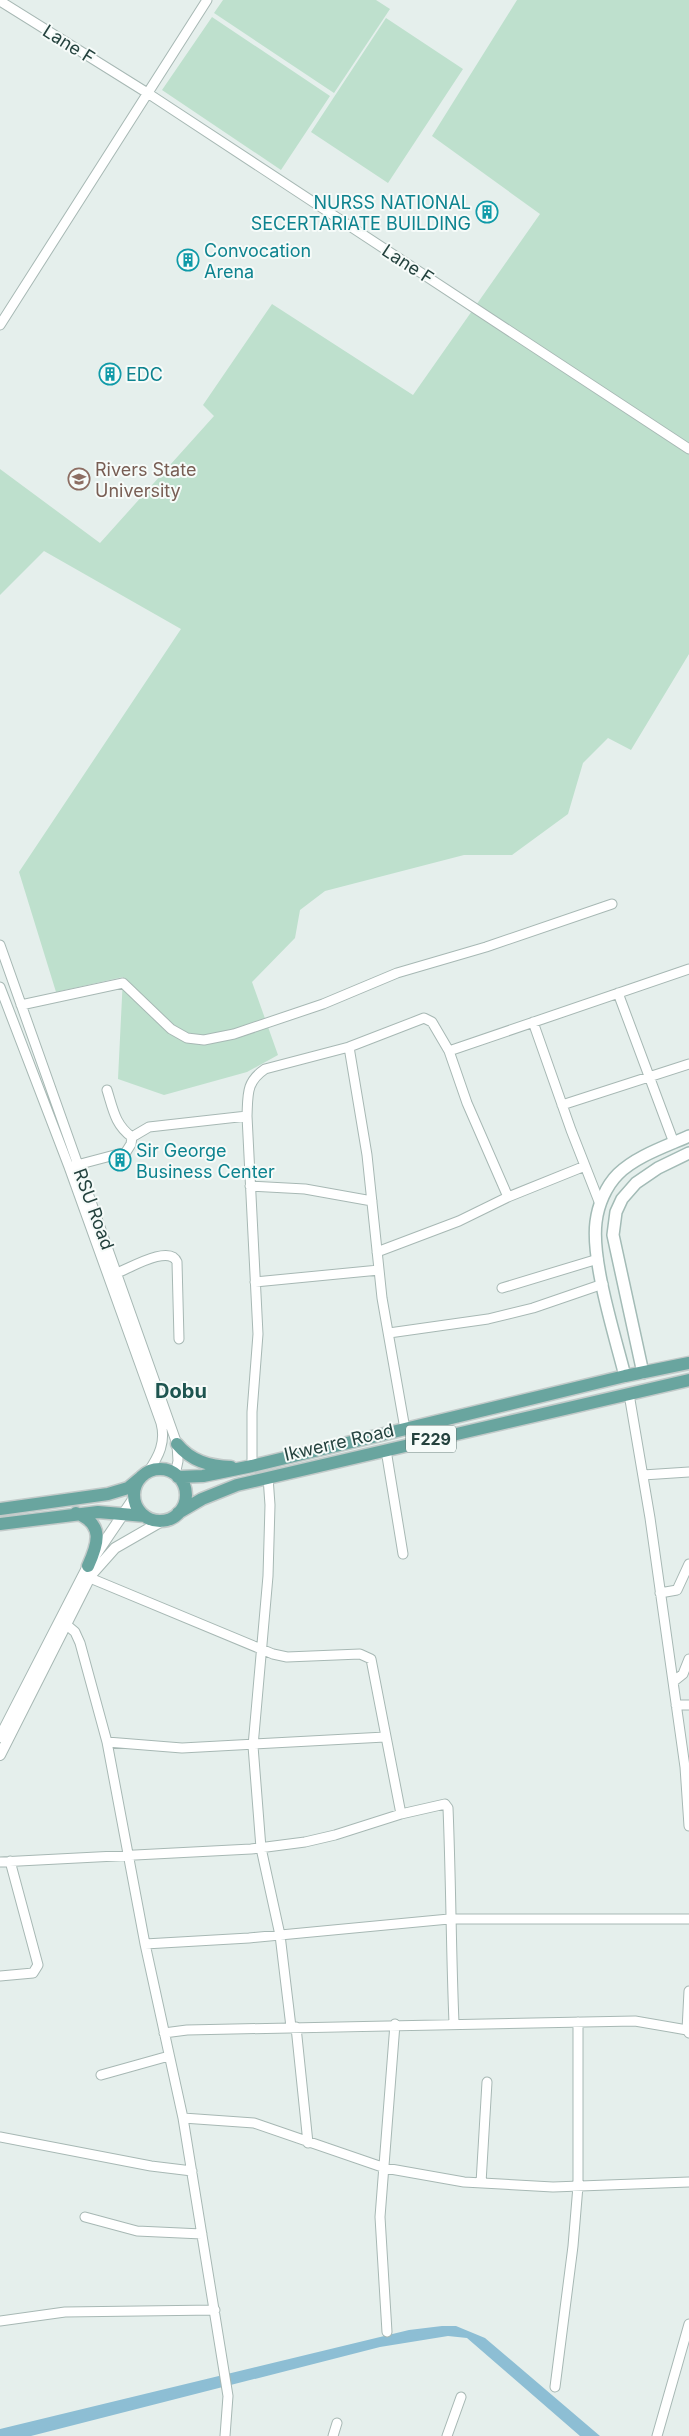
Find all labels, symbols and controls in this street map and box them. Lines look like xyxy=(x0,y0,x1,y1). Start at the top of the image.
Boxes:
street label: Lane F xyxy=(39,20,99,68)
place label: NURSS NATIONAL SECERTARIATE BUILDING xyxy=(251,192,471,234)
building icon: NURSS NATIONAL SECERTARIATE BUILDING xyxy=(475,200,499,224)
place label: Convocation Arena xyxy=(204,240,311,282)
street label: Lane F xyxy=(378,240,438,288)
building icon: Convocation Arena xyxy=(176,248,200,272)
building icon: EDC xyxy=(98,362,122,386)
place label: EDC xyxy=(126,364,163,385)
place label: Rivers State University xyxy=(95,459,196,501)
school or university icon: Rivers State University xyxy=(67,467,91,491)
place label: Sir George Business Center xyxy=(136,1140,275,1182)
building icon: Sir George Business Center xyxy=(108,1148,132,1172)
street label: RSU Road xyxy=(70,1165,118,1253)
district label: Dobu xyxy=(155,1379,207,1403)
street label: Ikwerre Road xyxy=(282,1419,396,1465)
road number: F229 xyxy=(406,1426,456,1452)

